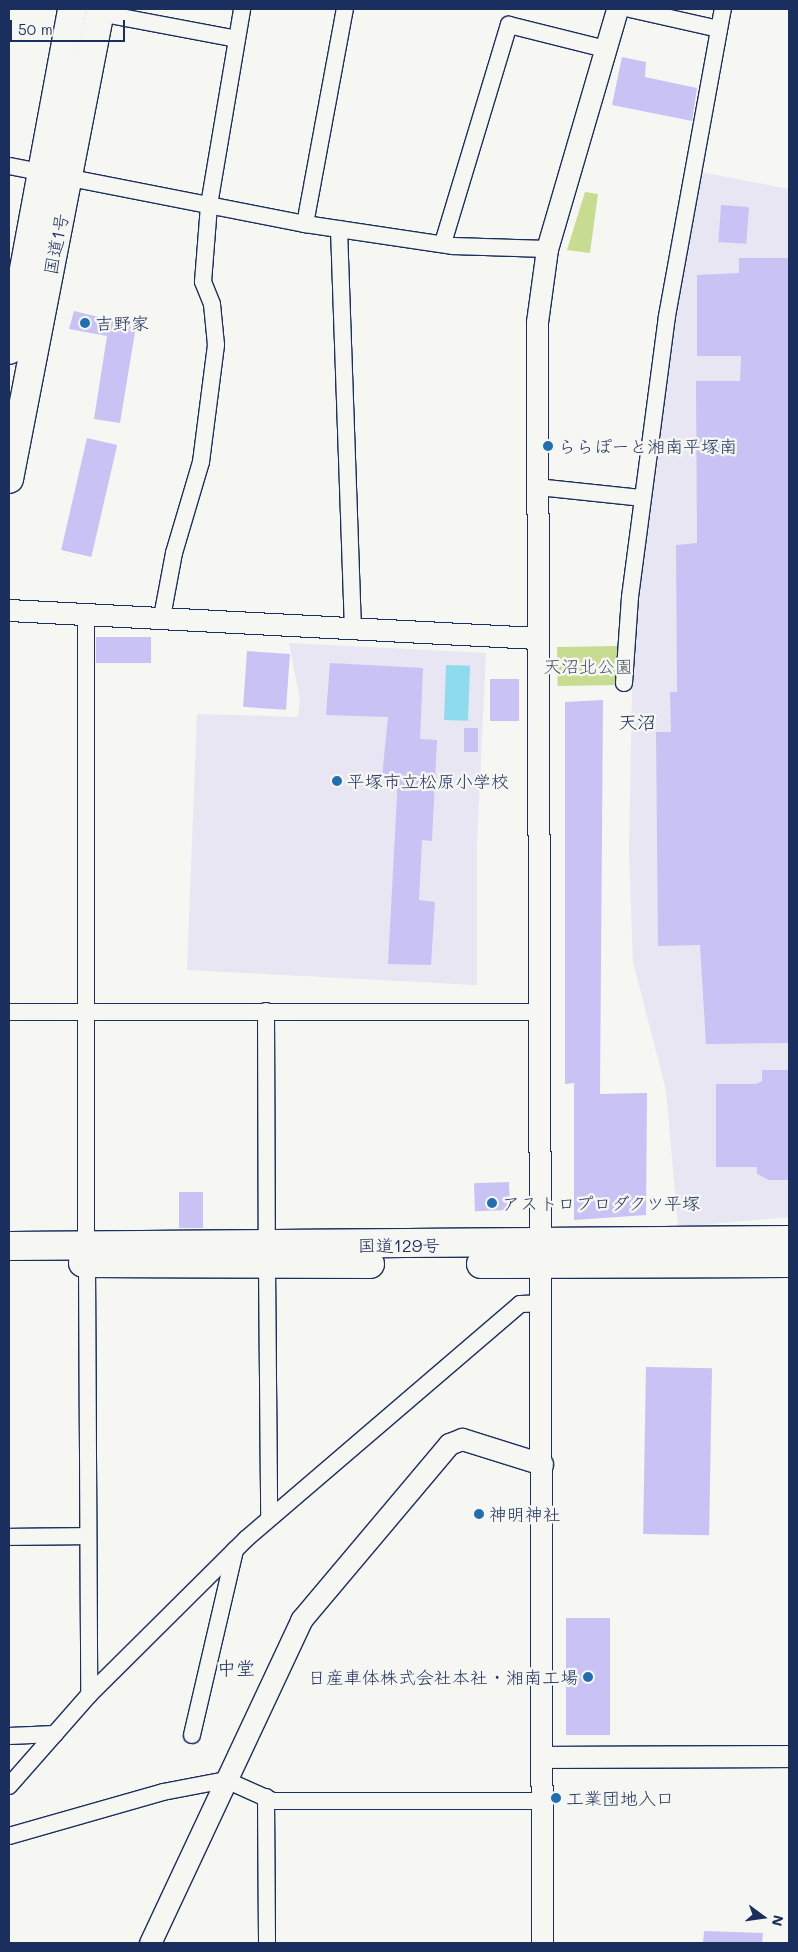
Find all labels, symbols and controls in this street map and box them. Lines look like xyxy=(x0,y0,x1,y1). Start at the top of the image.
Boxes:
scale bar xyxy=(12,10,128,42)
text: 50 m xyxy=(18,19,53,39)
street label: 国道1号 xyxy=(39,211,73,277)
place label: 吉野家 xyxy=(95,312,149,334)
marker: 吉野家 xyxy=(79,317,91,329)
place label: ららぽーと湘南平塚南 xyxy=(558,435,737,457)
marker: ららぽーと湘南平塚南 xyxy=(542,440,554,452)
park label: 天沼北公園 xyxy=(543,655,633,677)
district label: 天沼 xyxy=(618,711,656,733)
place label: 平塚市立松原小学校 xyxy=(347,770,509,792)
marker: 平塚市立松原小学校 xyxy=(331,775,343,787)
place label: アストロプロダクツ平塚 xyxy=(502,1192,700,1214)
marker: アストロプロダクツ平塚 xyxy=(486,1197,498,1209)
street label: 国道129号 xyxy=(358,1234,440,1256)
place label: 神明神社 xyxy=(489,1503,561,1525)
marker: 神明神社 xyxy=(473,1508,485,1520)
district label: 中堂 xyxy=(217,1657,255,1679)
place label: 日産車体株式会社本社・湘南工場 xyxy=(308,1666,578,1688)
marker: 日産車体株式会社本社・湘南工場 xyxy=(582,1671,594,1683)
place label: 工業団地入口 xyxy=(566,1787,674,1809)
marker: 工業団地入口 xyxy=(550,1792,562,1804)
north arrow xyxy=(738,1892,788,1942)
text: N xyxy=(768,1913,789,1928)

